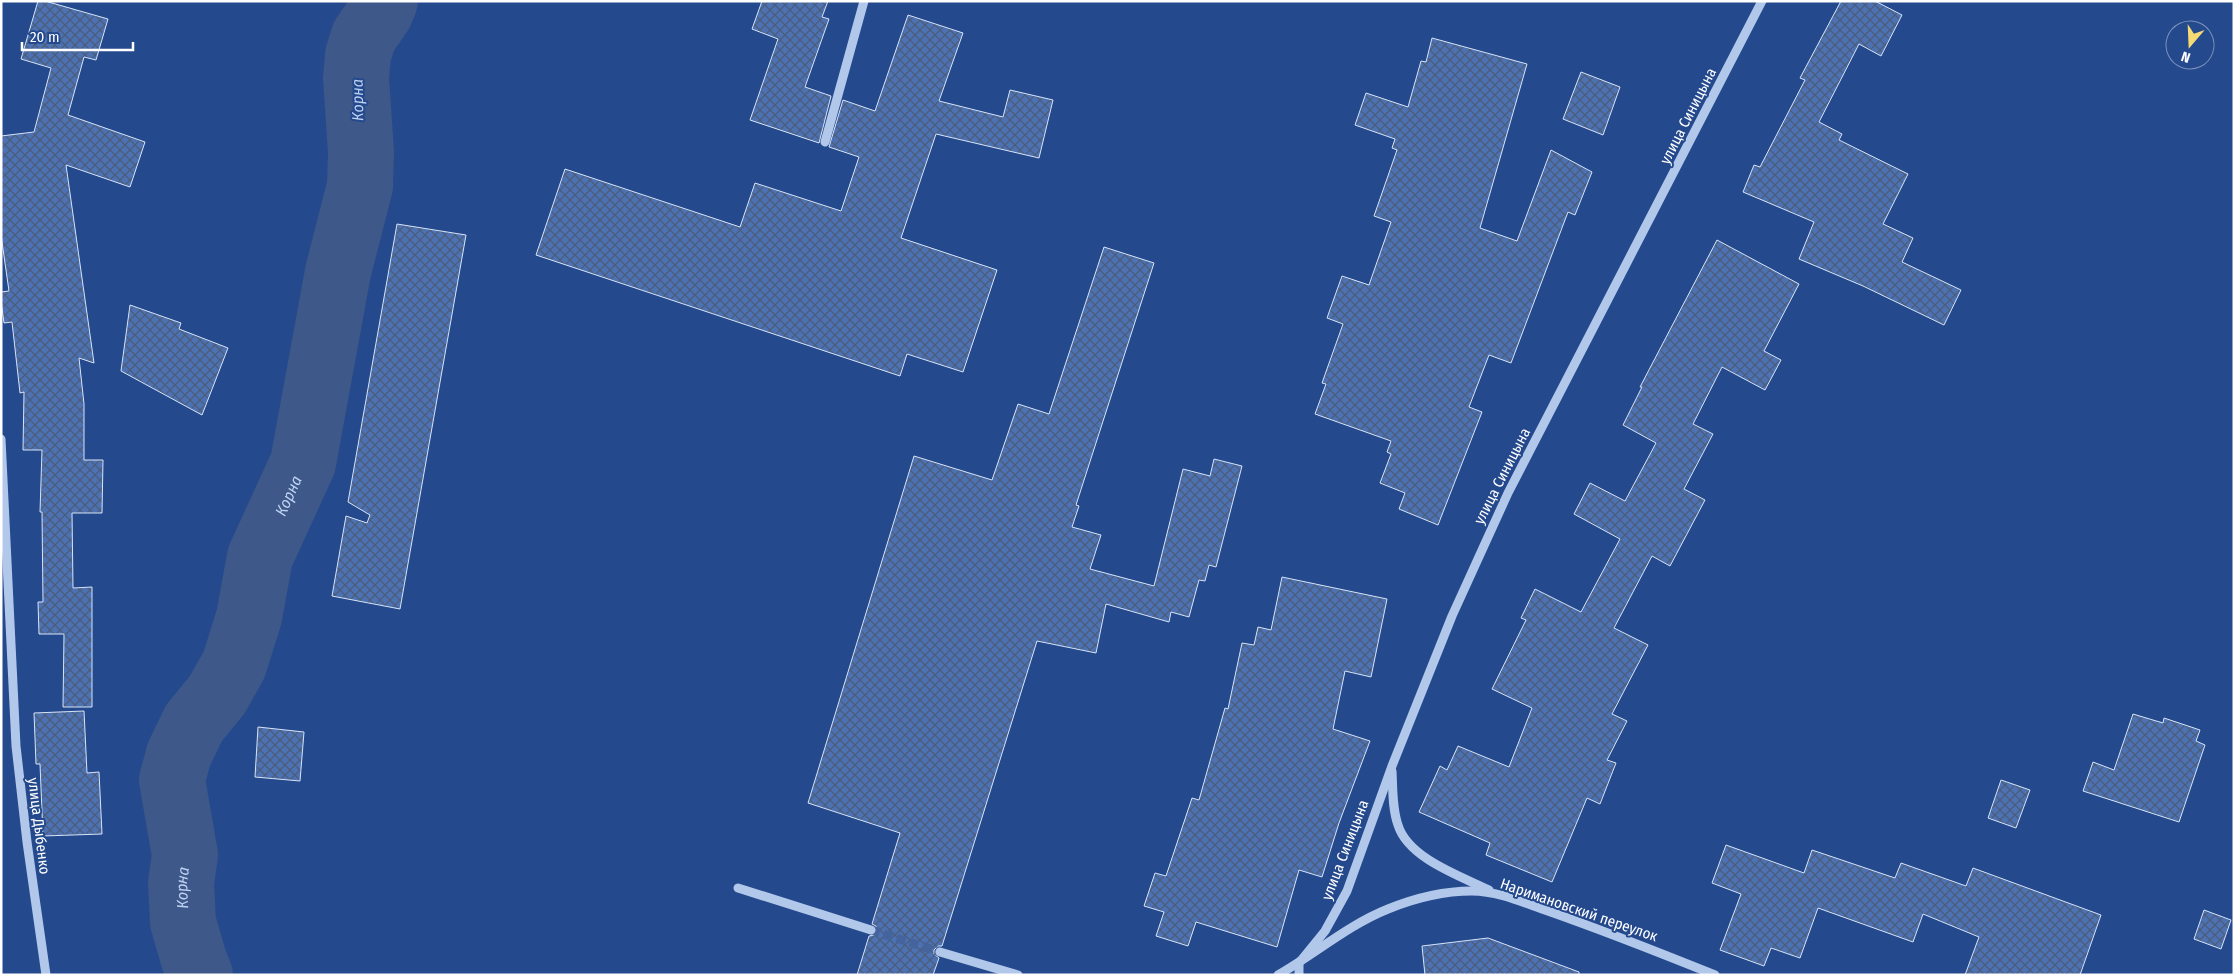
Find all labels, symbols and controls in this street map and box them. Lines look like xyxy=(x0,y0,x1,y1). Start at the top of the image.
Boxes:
scale bar xyxy=(22,20,134,52)
north arrow xyxy=(2165,20,2215,70)
text: 20 m xyxy=(30,28,60,46)
text: N xyxy=(2179,47,2193,66)
street label: улица Синицына xyxy=(1656,65,1720,167)
water label: Корна xyxy=(348,79,367,121)
street label: улица Синицына xyxy=(1470,425,1534,527)
water label: Корна xyxy=(271,473,306,519)
street label: улица Дыбенко xyxy=(24,777,54,876)
street label: улица Синицына xyxy=(1318,797,1372,903)
water label: Корна xyxy=(172,866,193,909)
street label: Наримановский переулок xyxy=(1498,875,1660,945)

